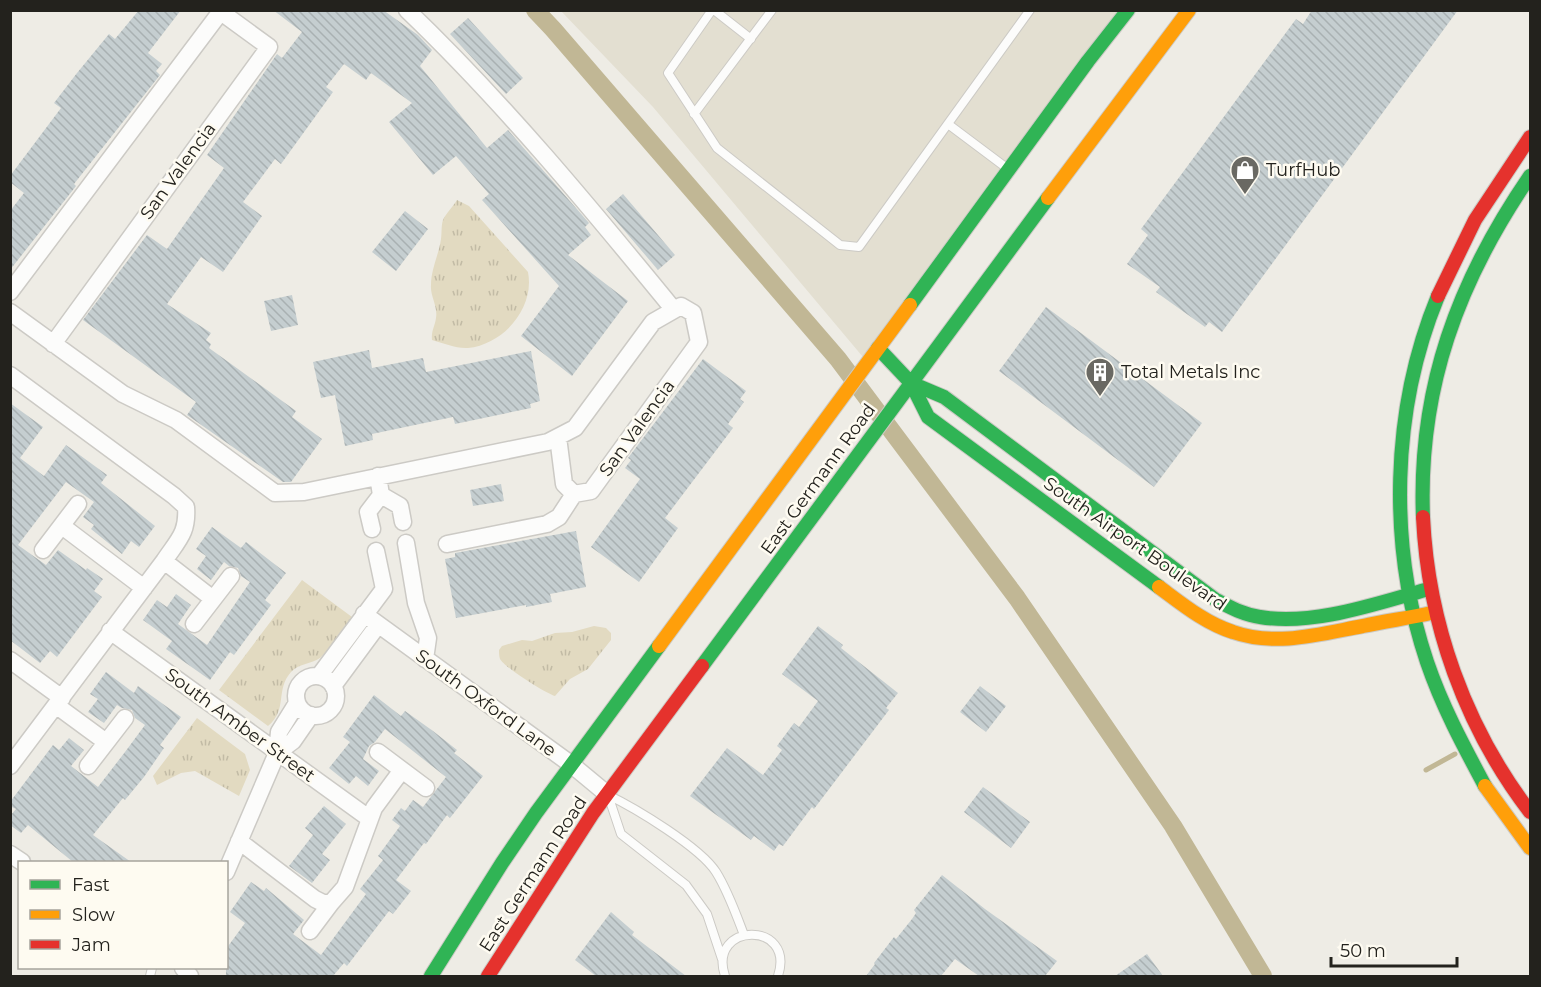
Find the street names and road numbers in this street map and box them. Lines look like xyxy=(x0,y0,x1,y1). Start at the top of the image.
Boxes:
street label: San Valencia xyxy=(136,118,220,224)
street label: San Valencia xyxy=(595,375,679,481)
street label: East Germann Road xyxy=(756,399,880,559)
street label: South Airport Boulevard xyxy=(1039,472,1231,616)
street label: South Oxford Lane xyxy=(411,645,561,762)
street label: South Amber Street xyxy=(161,663,319,787)
street label: East Germann Road xyxy=(474,792,592,956)

